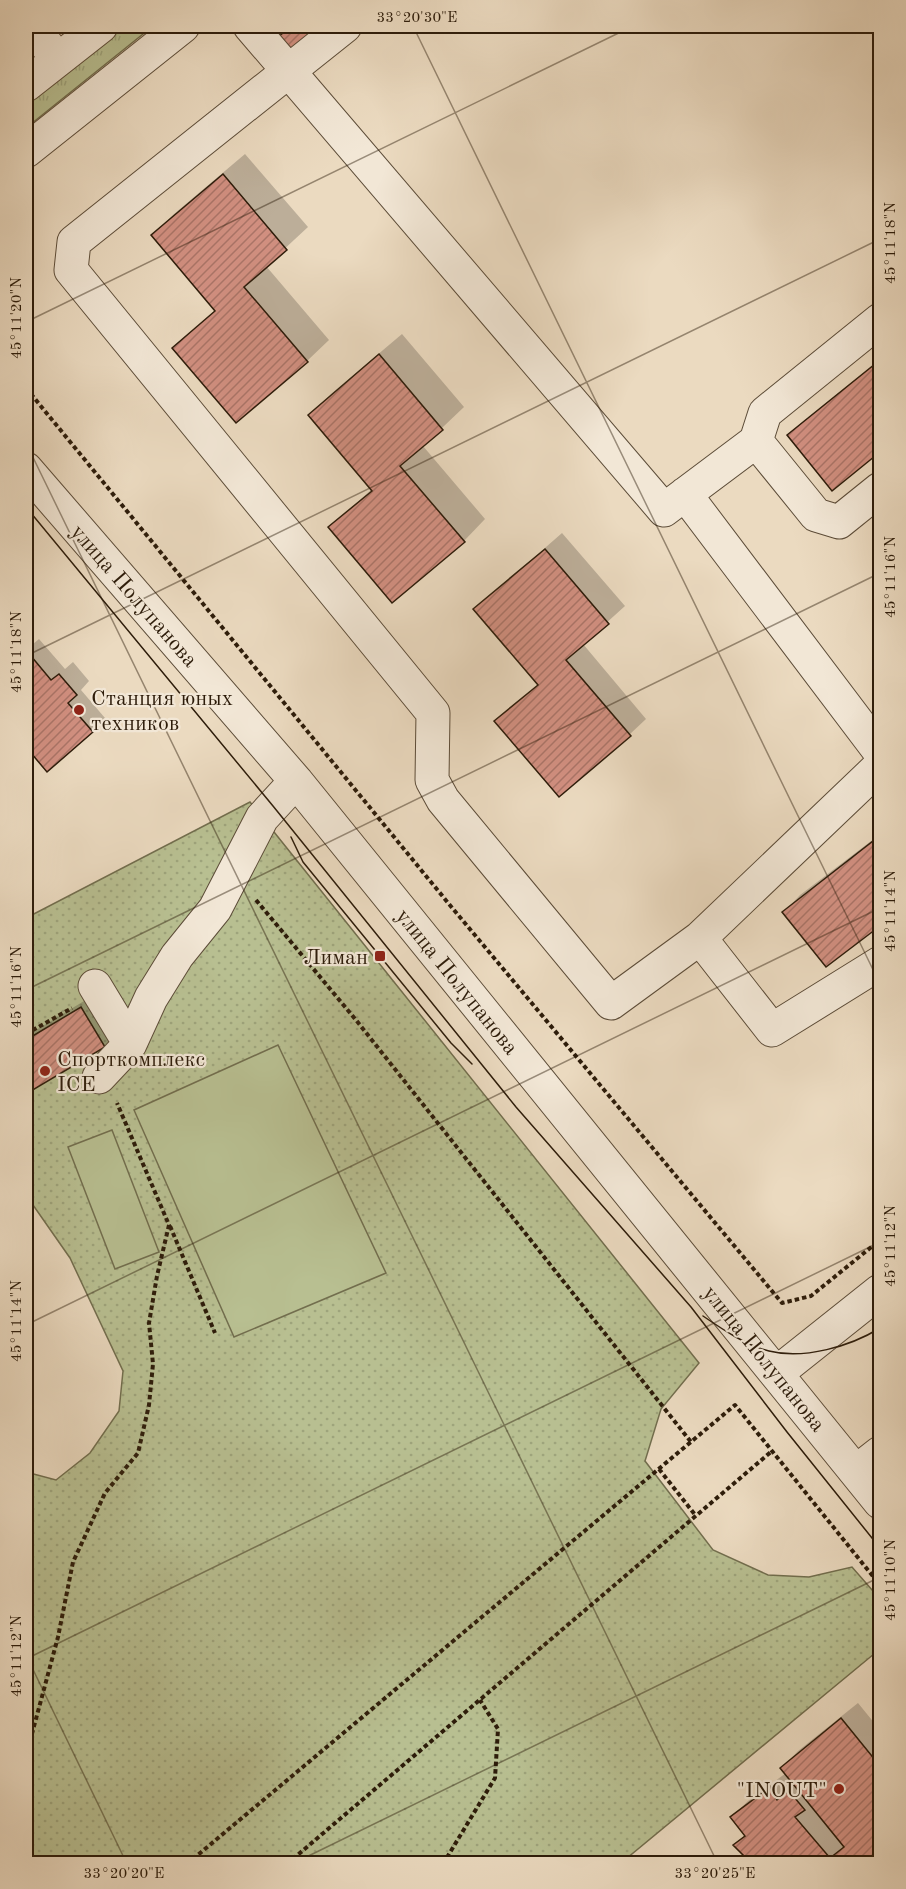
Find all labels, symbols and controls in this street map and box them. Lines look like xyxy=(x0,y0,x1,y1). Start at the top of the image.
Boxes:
text: 33°20'30"E xyxy=(377,11,457,26)
text: 45°11'18"N xyxy=(884,202,899,284)
text: 45°11'20"N xyxy=(10,277,25,359)
street label: улица Полупанова xyxy=(66,521,201,672)
text: 45°11'16"N xyxy=(884,536,899,618)
text: 45°11'18"N xyxy=(10,611,25,693)
place label: Станция юных техников xyxy=(91,688,233,735)
marker: Станция юных техников xyxy=(72,703,86,717)
text: 45°11'14"N xyxy=(884,870,899,952)
street label: улица Полупанова xyxy=(391,905,522,1060)
text: 45°11'16"N xyxy=(10,946,25,1028)
place label: Лиман xyxy=(303,947,368,969)
marker: Лиман xyxy=(373,949,387,963)
place label: Спорткомплекс ICE xyxy=(57,1049,205,1096)
marker: Спорткомплекс ICE xyxy=(38,1064,52,1078)
text: 45°11'12"N xyxy=(884,1205,899,1287)
text: 45°11'14"N xyxy=(10,1280,25,1362)
street label: улица Полупанова xyxy=(698,1282,829,1437)
text: 45°11'10"N xyxy=(884,1539,899,1621)
text: 45°11'12"N xyxy=(10,1615,25,1697)
place label: "INOUT" xyxy=(736,1780,827,1802)
marker: "INOUT" xyxy=(832,1782,846,1796)
text: 33°20'20"E xyxy=(84,1867,164,1882)
text: 33°20'25"E xyxy=(675,1867,755,1882)

